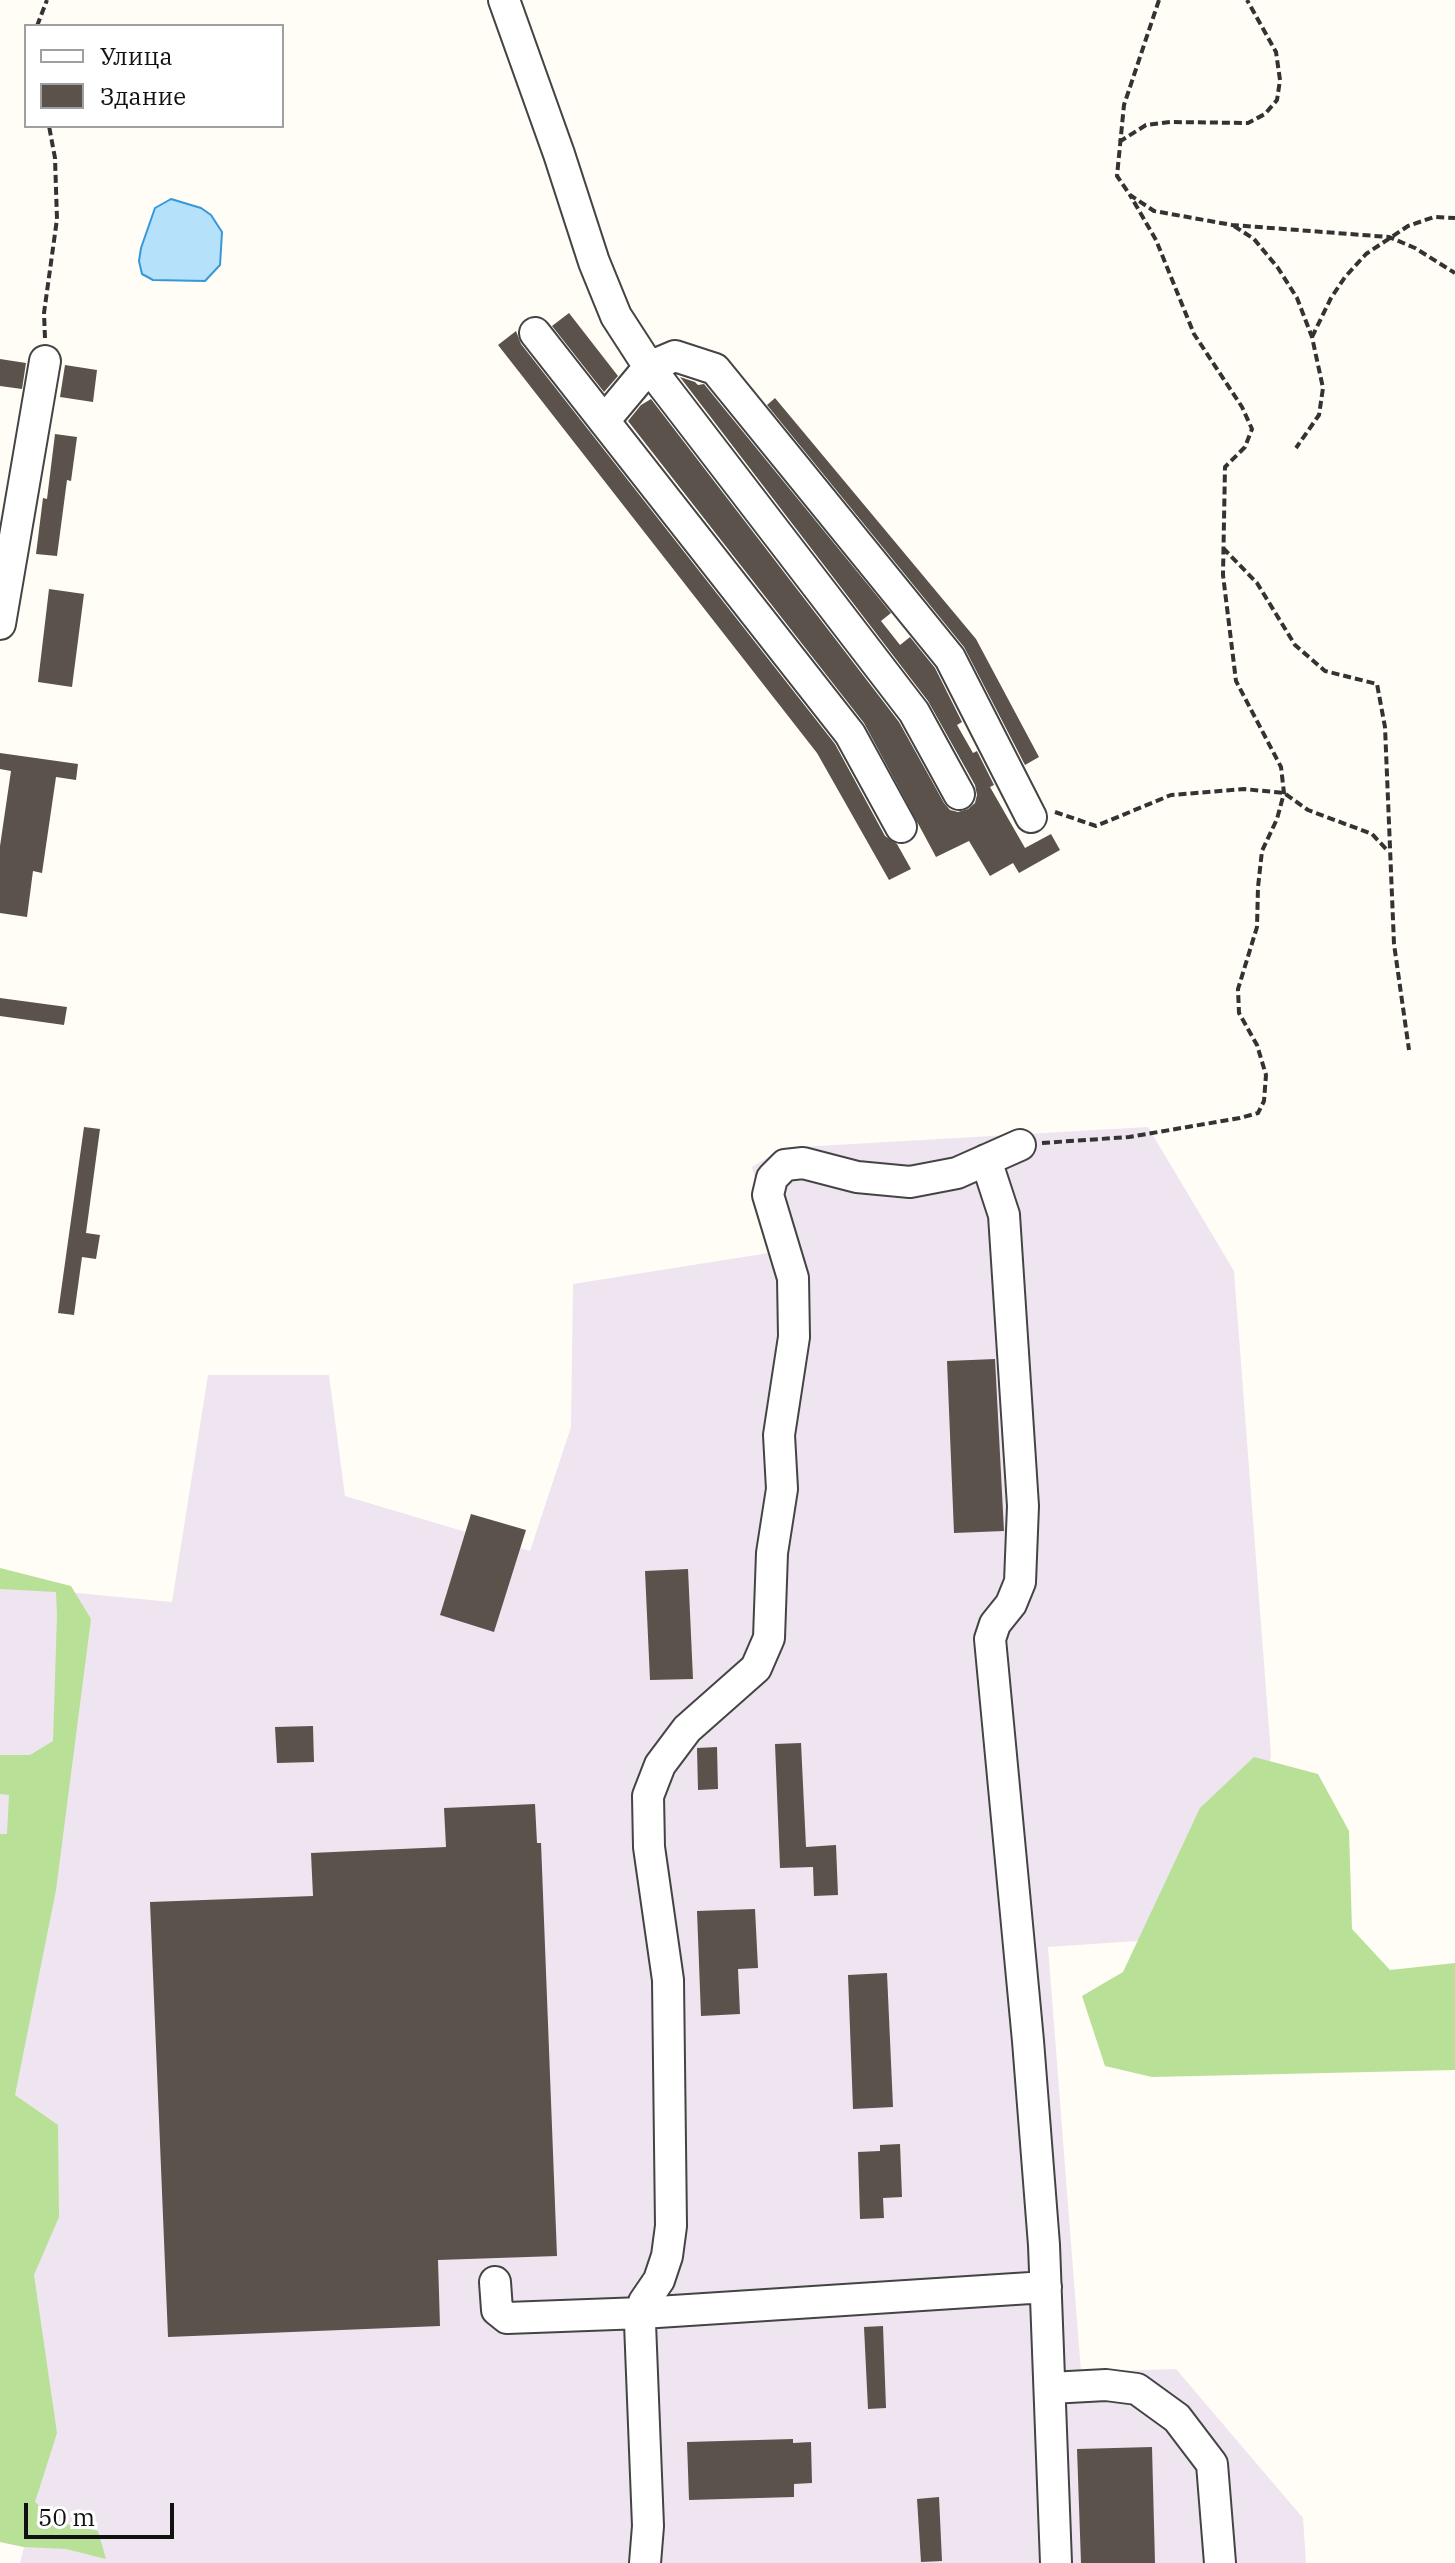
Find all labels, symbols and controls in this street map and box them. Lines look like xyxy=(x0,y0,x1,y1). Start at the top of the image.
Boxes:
legend xyxy=(24,24,284,128)
text: Улица xyxy=(100,40,173,72)
text: Здание xyxy=(100,80,186,112)
scale bar xyxy=(28,2487,178,2537)
text: 50 m xyxy=(38,2501,95,2533)

